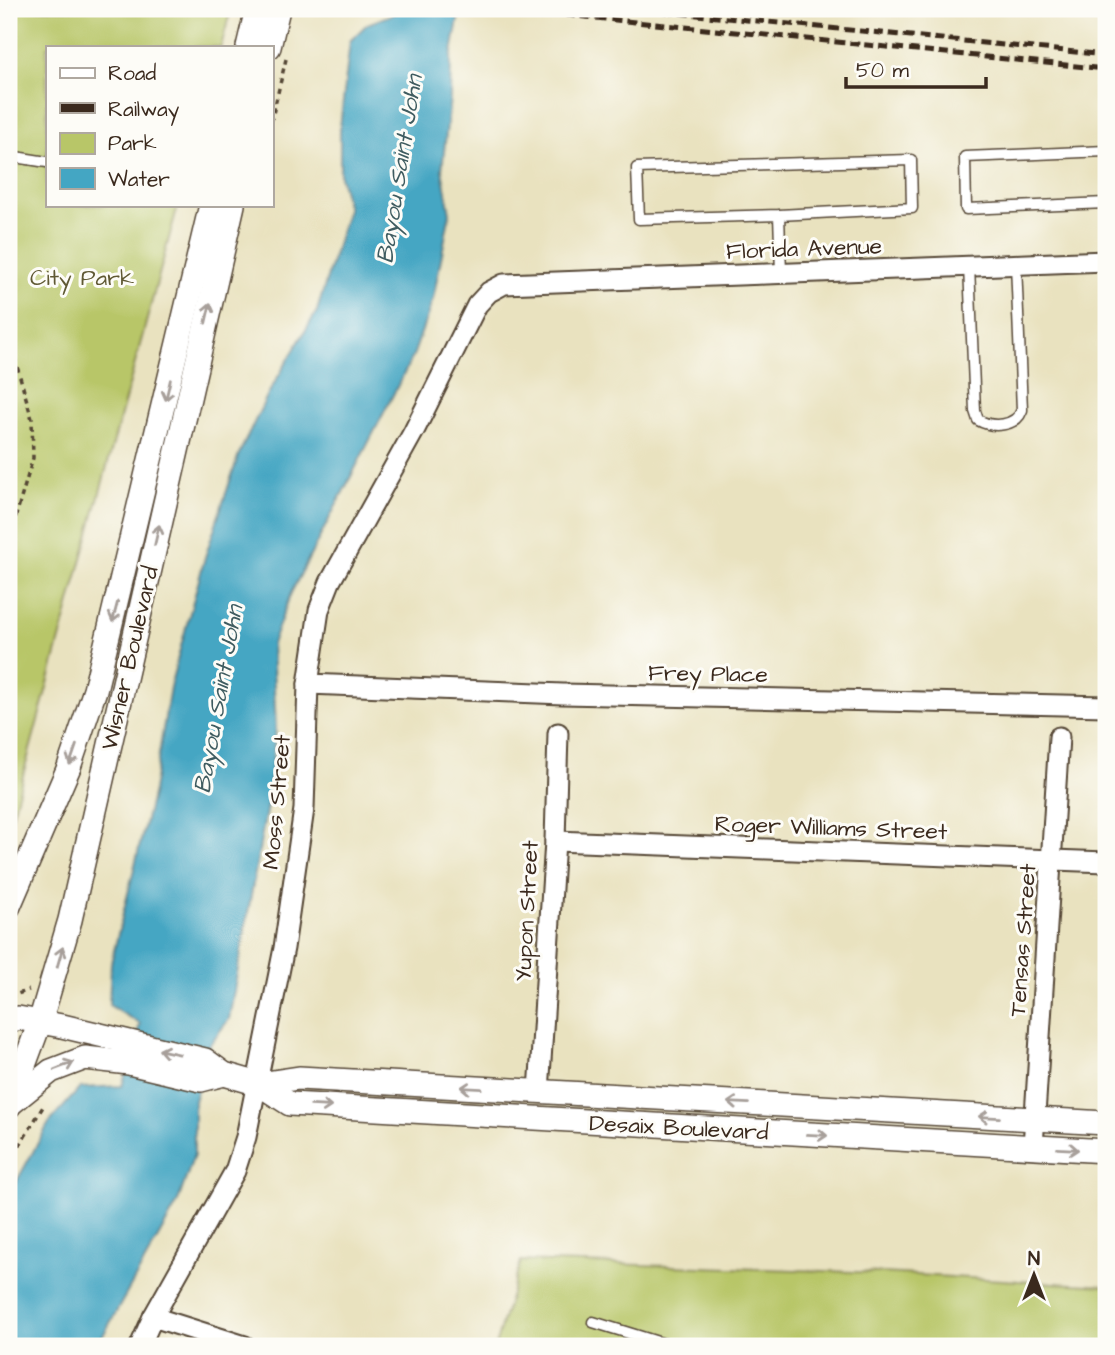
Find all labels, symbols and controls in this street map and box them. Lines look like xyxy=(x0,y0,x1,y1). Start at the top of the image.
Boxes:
legend xyxy=(46,46,273,206)
scale bar xyxy=(846,46,986,90)
text: 50 m xyxy=(856,56,910,85)
text: Road xyxy=(108,59,156,88)
water label: Bayou Saint John xyxy=(368,70,432,266)
text: Railway xyxy=(108,95,180,126)
text: Park xyxy=(108,129,157,158)
text: Water xyxy=(108,165,170,194)
street label: Florida Avenue xyxy=(725,230,883,268)
park label: City Park xyxy=(30,262,134,295)
one-way arrow xyxy=(202,302,215,325)
one-way arrow xyxy=(160,379,173,401)
one-way arrow xyxy=(151,524,165,547)
street label: Wisner Boulevard xyxy=(93,563,167,753)
one-way arrow xyxy=(108,600,121,623)
water label: Bayou Saint John xyxy=(186,600,253,796)
street label: Frey Place xyxy=(648,657,768,692)
street label: Moss Street xyxy=(255,733,299,871)
one-way arrow xyxy=(66,743,78,765)
street label: Roger Williams Street xyxy=(714,808,948,849)
street label: Yupon Street xyxy=(507,839,547,982)
street label: Tensas Street xyxy=(1002,862,1044,1018)
one-way arrow xyxy=(54,946,67,968)
one-way arrow xyxy=(158,1044,181,1058)
one-way arrow xyxy=(52,1058,74,1071)
one-way arrow xyxy=(460,1081,483,1094)
one-way arrow xyxy=(727,1096,749,1109)
one-way arrow xyxy=(309,1100,331,1113)
street label: Desaix Boulevard xyxy=(589,1107,769,1149)
one-way arrow xyxy=(978,1110,1001,1123)
one-way arrow xyxy=(805,1129,828,1142)
one-way arrow xyxy=(1057,1143,1079,1156)
north arrow xyxy=(1000,1240,1070,1310)
text: N xyxy=(1028,1246,1040,1273)

